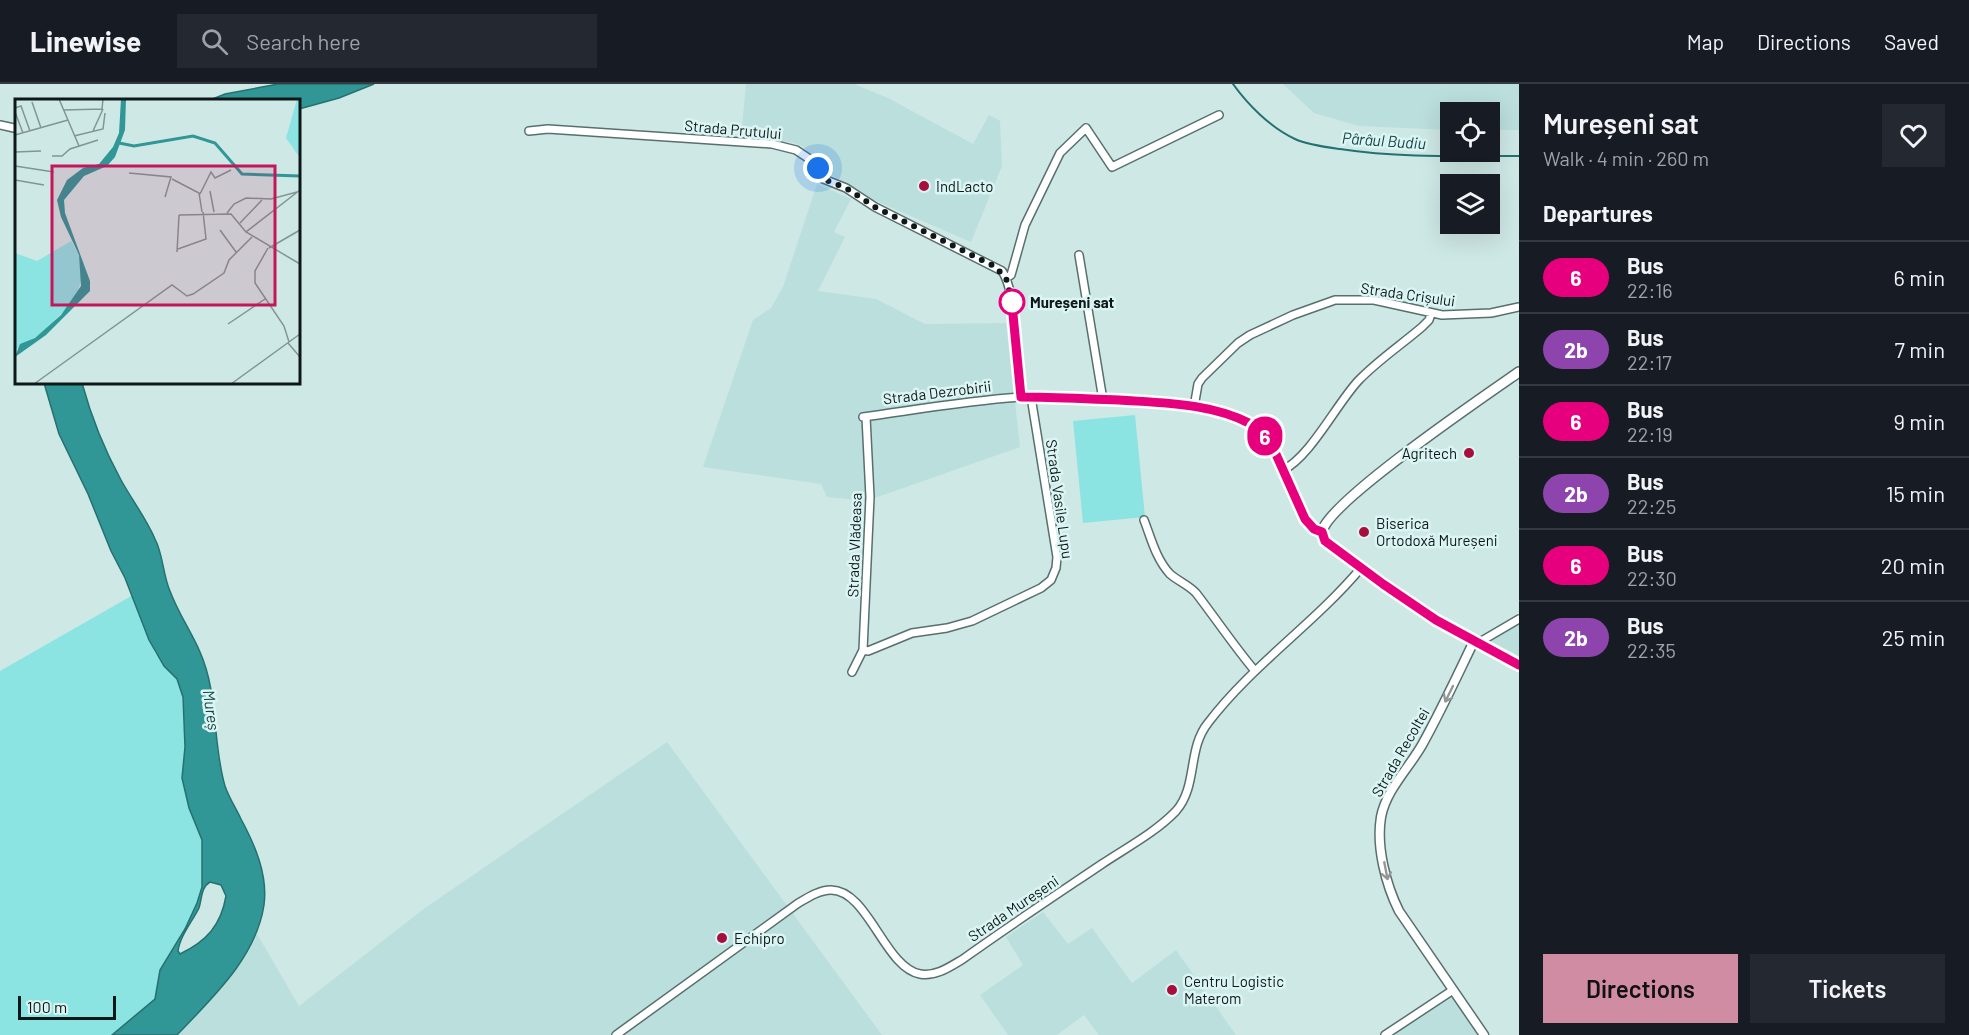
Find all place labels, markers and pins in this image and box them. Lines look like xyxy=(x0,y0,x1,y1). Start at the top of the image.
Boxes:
place label: IndLacto xyxy=(936,177,993,195)
marker: IndLacto xyxy=(917,179,931,193)
marker: Mureșeni sat xyxy=(999,289,1025,315)
place label: Mureșeni sat xyxy=(1030,293,1115,311)
place label: Agritech xyxy=(1402,444,1457,462)
marker: Agritech xyxy=(1462,446,1476,460)
place label: Biserica Ortodoxă Mureșeni xyxy=(1376,514,1498,549)
marker: Biserica Ortodoxă Mureșeni xyxy=(1357,525,1371,539)
place label: Echipro xyxy=(734,929,785,947)
marker: Echipro xyxy=(715,931,729,945)
place label: Centru Logistic Materom xyxy=(1184,972,1284,1007)
marker: Centru Logistic Materom xyxy=(1165,983,1179,997)

